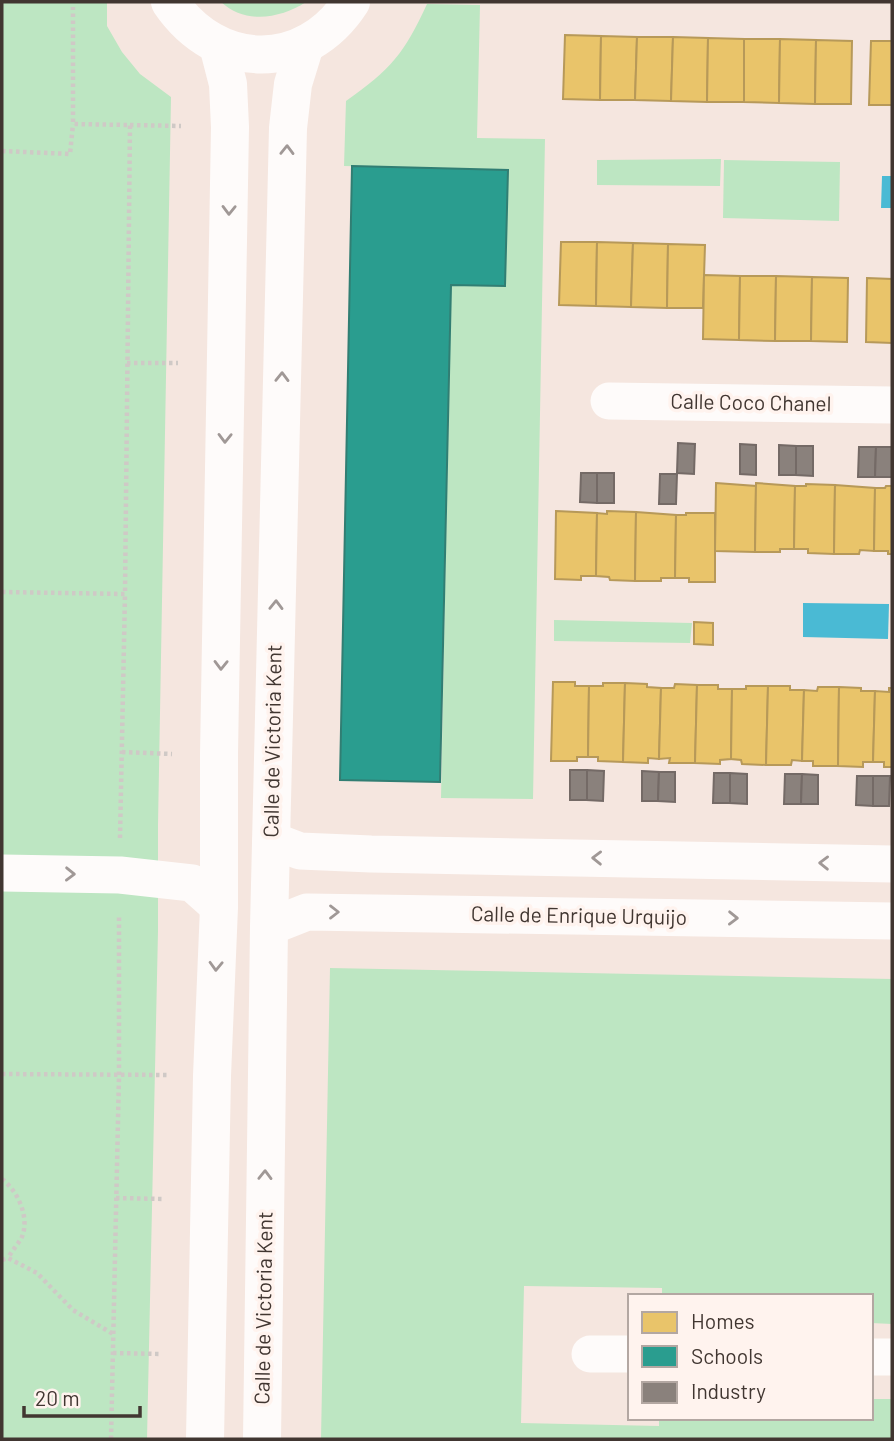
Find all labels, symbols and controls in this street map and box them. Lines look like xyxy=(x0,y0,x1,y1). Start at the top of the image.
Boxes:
one-way arrow xyxy=(279,144,295,155)
one-way arrow xyxy=(221,205,237,216)
one-way arrow xyxy=(274,371,289,382)
street label: Calle Coco Chanel xyxy=(670,388,832,415)
one-way arrow xyxy=(217,433,233,443)
one-way arrow xyxy=(269,599,284,610)
street label: Calle de Victoria Kent xyxy=(257,644,286,838)
one-way arrow xyxy=(213,660,229,671)
one-way arrow xyxy=(591,851,602,866)
one-way arrow xyxy=(818,855,829,870)
one-way arrow xyxy=(65,867,76,882)
street label: Calle de Enrique Urquijo xyxy=(471,900,687,929)
one-way arrow xyxy=(330,904,340,920)
one-way arrow xyxy=(728,911,739,926)
one-way arrow xyxy=(209,961,224,972)
one-way arrow xyxy=(258,1169,273,1180)
street label: Calle de Victoria Kent xyxy=(248,1211,277,1405)
legend xyxy=(628,1294,873,1420)
text: Homes xyxy=(691,1308,755,1333)
text: Schools xyxy=(691,1343,763,1368)
scale bar xyxy=(24,1374,140,1418)
text: Industry xyxy=(691,1378,766,1403)
text: 20 m xyxy=(35,1385,80,1410)

